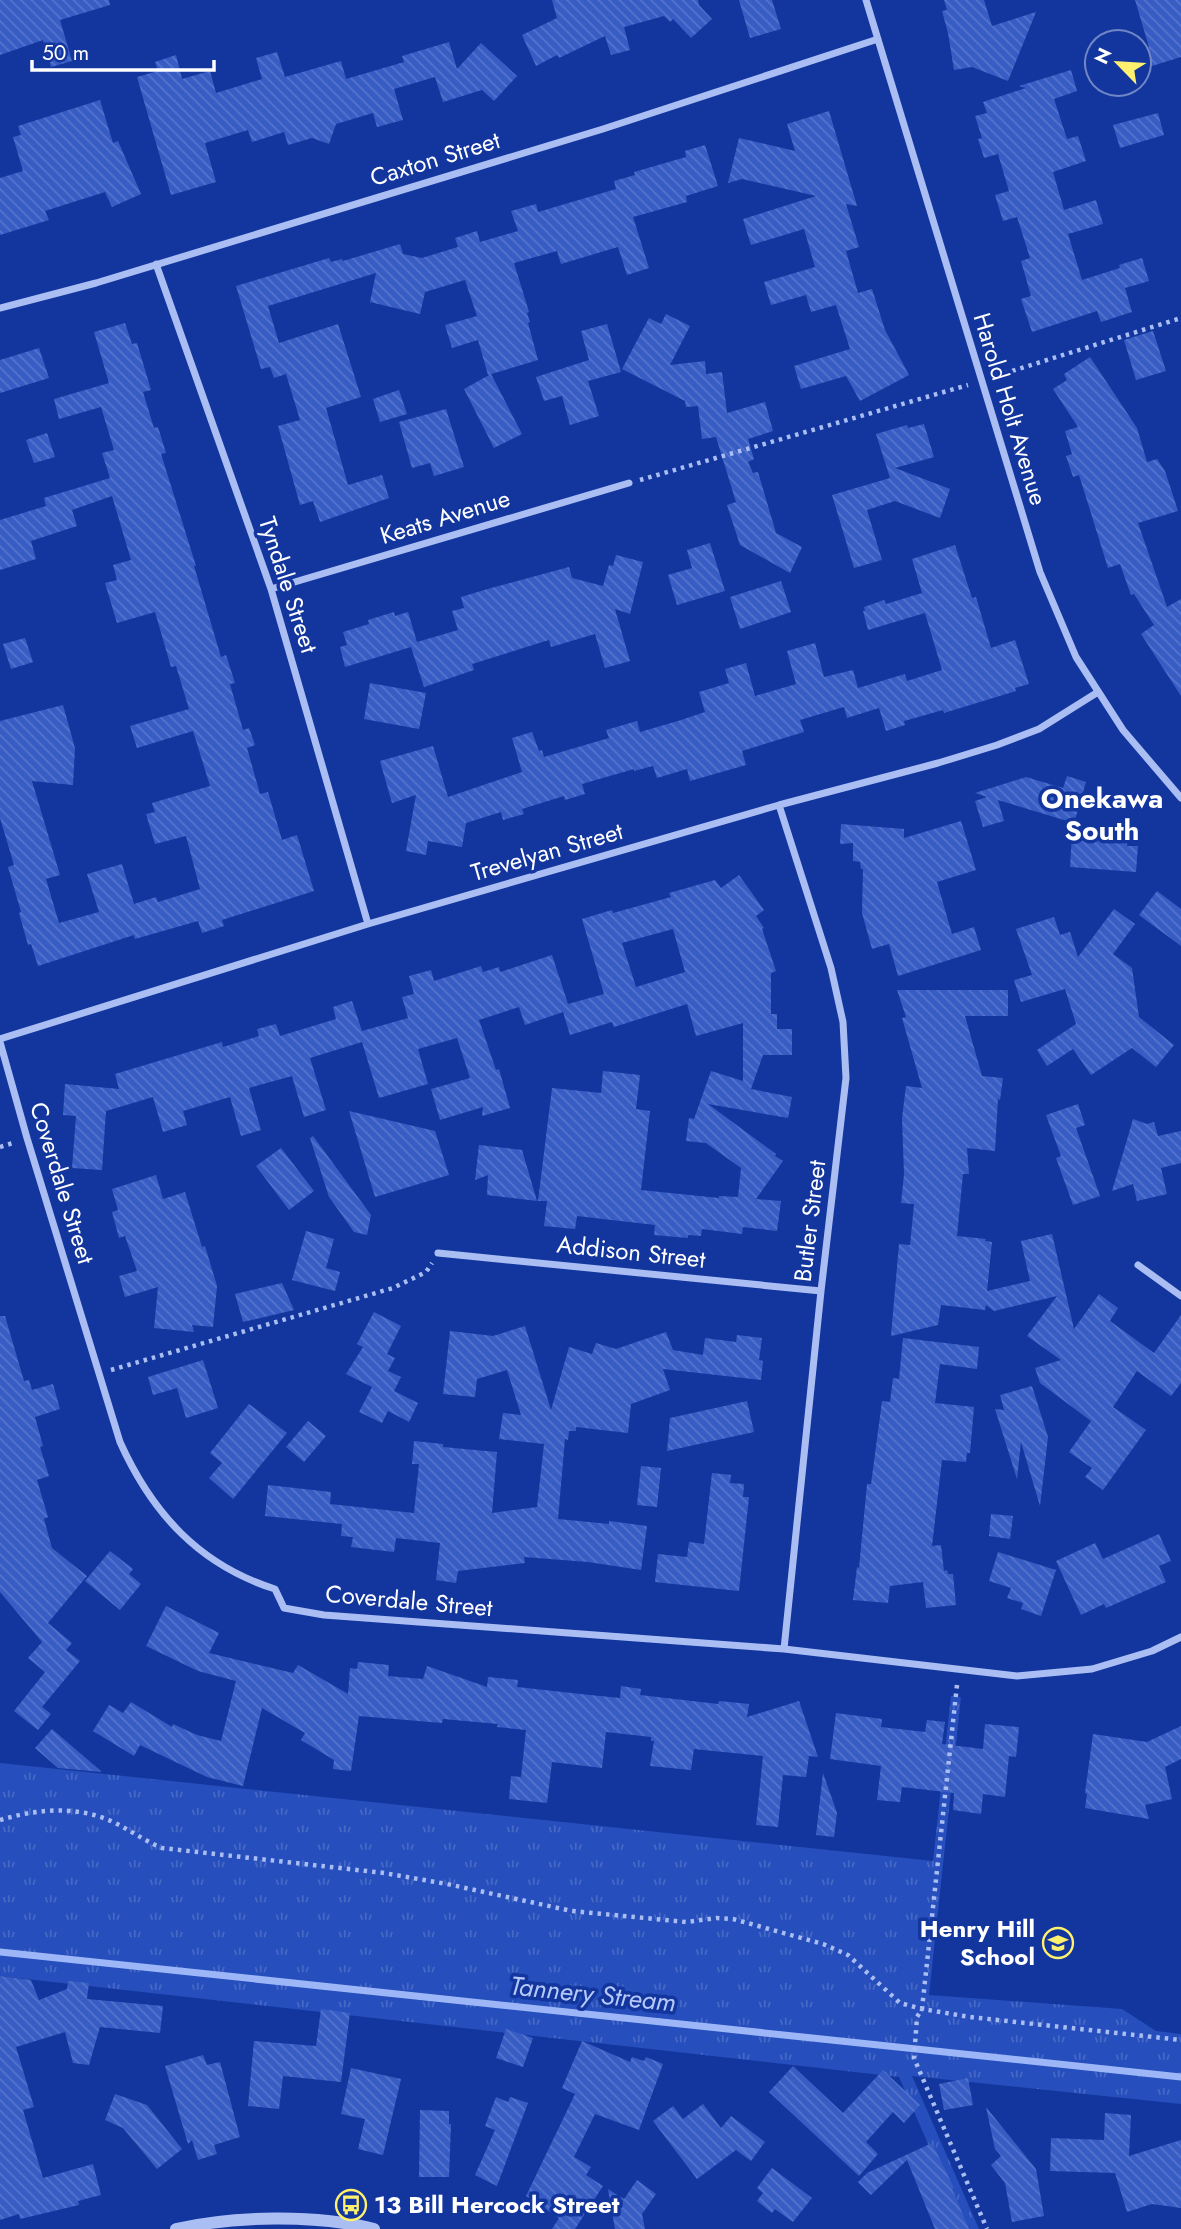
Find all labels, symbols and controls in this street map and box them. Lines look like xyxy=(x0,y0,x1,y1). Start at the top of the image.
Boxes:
scale bar xyxy=(32,28,214,72)
north arrow xyxy=(1083,28,1153,98)
text: 50 m xyxy=(42,38,89,68)
text: N xyxy=(1088,43,1118,69)
street label: Caxton Street xyxy=(366,122,504,195)
street label: Harold Holt Avenue xyxy=(965,308,1056,509)
street label: Keats Avenue xyxy=(376,480,514,553)
street label: Tyndale Street xyxy=(250,512,327,658)
district label: Onekawa South xyxy=(1041,778,1163,851)
street label: Trevelyan Street xyxy=(467,813,627,890)
street label: Coverdale Street xyxy=(21,1098,104,1268)
street label: Butler Street xyxy=(785,1158,834,1284)
street label: Addison Street xyxy=(555,1226,707,1277)
street label: Coverdale Street xyxy=(324,1576,494,1625)
place label: Henry Hill School xyxy=(920,1911,1035,1974)
school or university icon: Henry Hill School xyxy=(1041,1926,1075,1960)
water label: Tannery Stream xyxy=(508,1966,678,2022)
place label: 13 Bill Hercock Street xyxy=(374,2187,620,2222)
bus stop icon: 13 Bill Hercock Street xyxy=(334,2188,368,2222)

